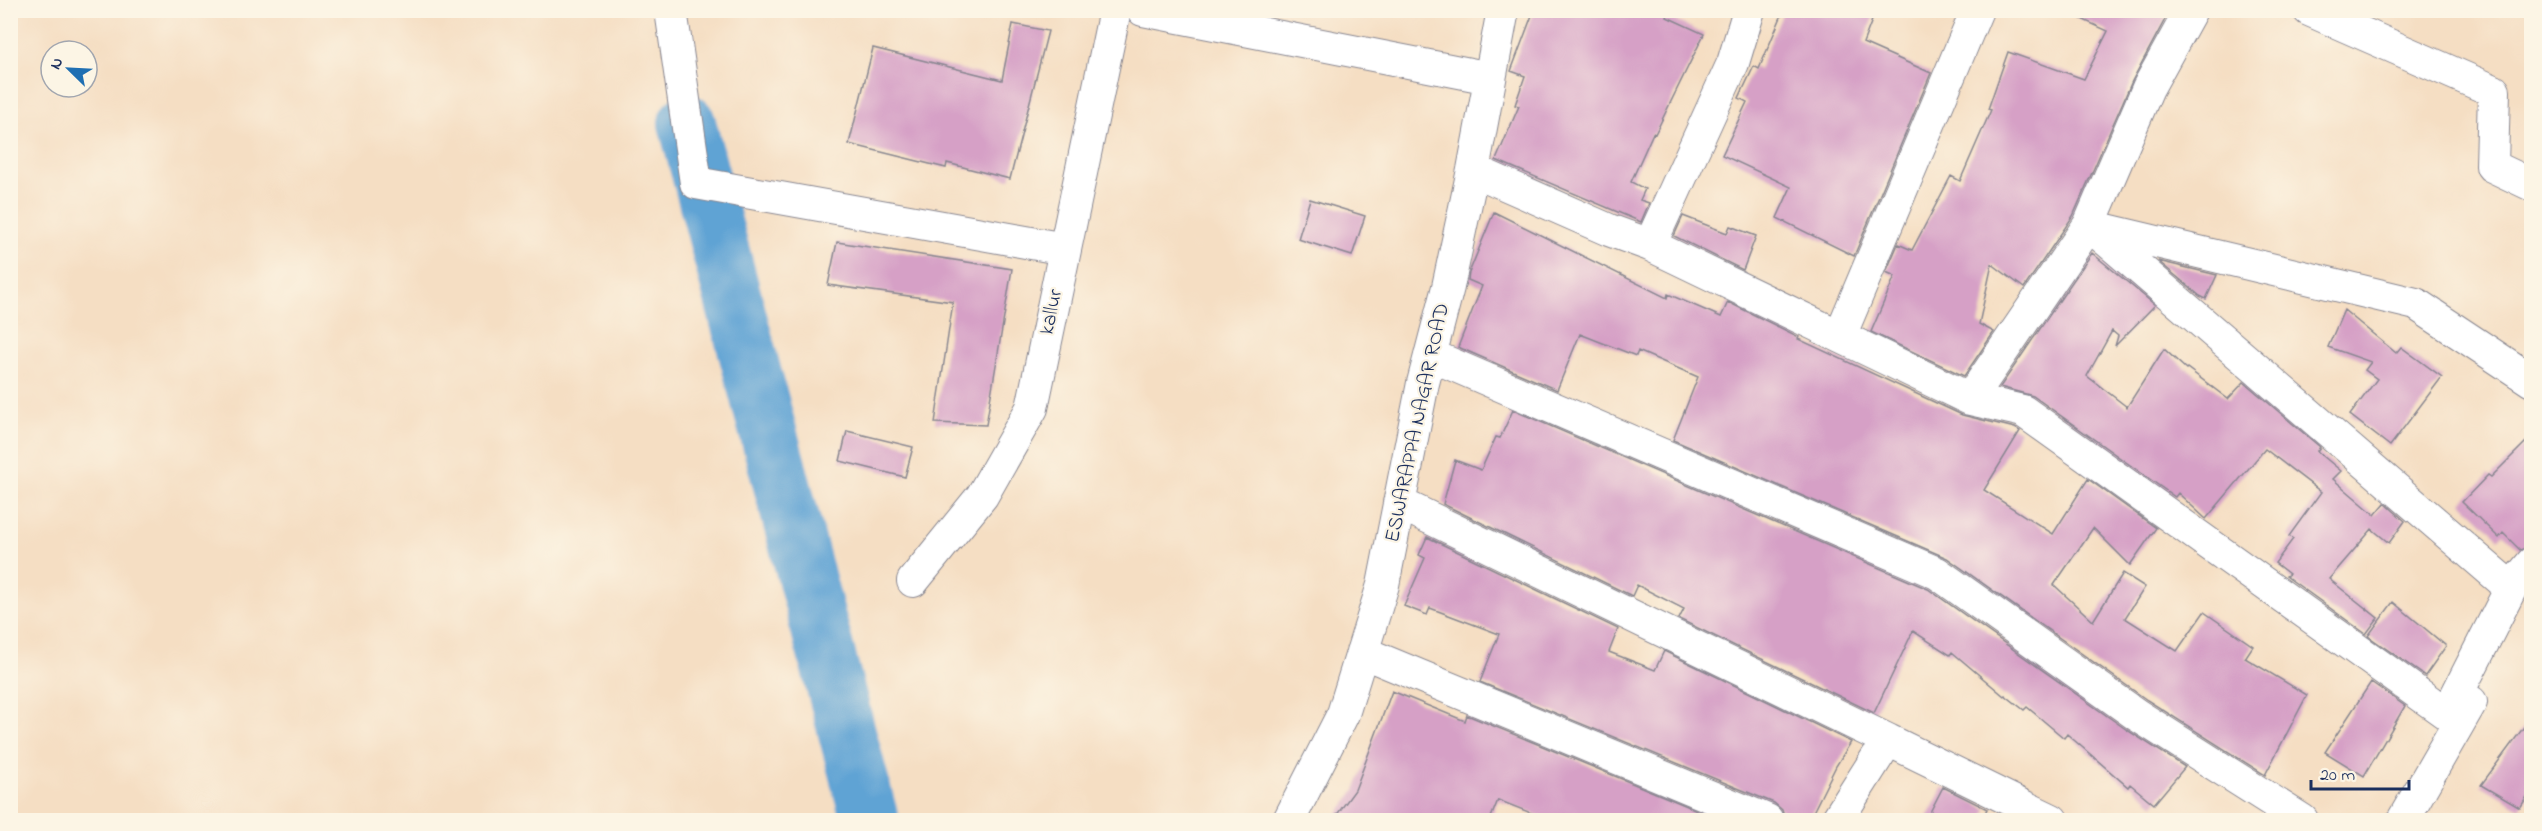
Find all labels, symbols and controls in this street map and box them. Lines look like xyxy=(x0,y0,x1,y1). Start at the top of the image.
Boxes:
north arrow xyxy=(39,39,99,99)
text: N xyxy=(44,54,70,74)
street label: kallur xyxy=(1033,286,1072,338)
street label: ESWARAPPA NAGAR ROAD xyxy=(1378,301,1458,545)
scale bar xyxy=(2311,753,2408,791)
text: 20 m xyxy=(2320,763,2355,789)

